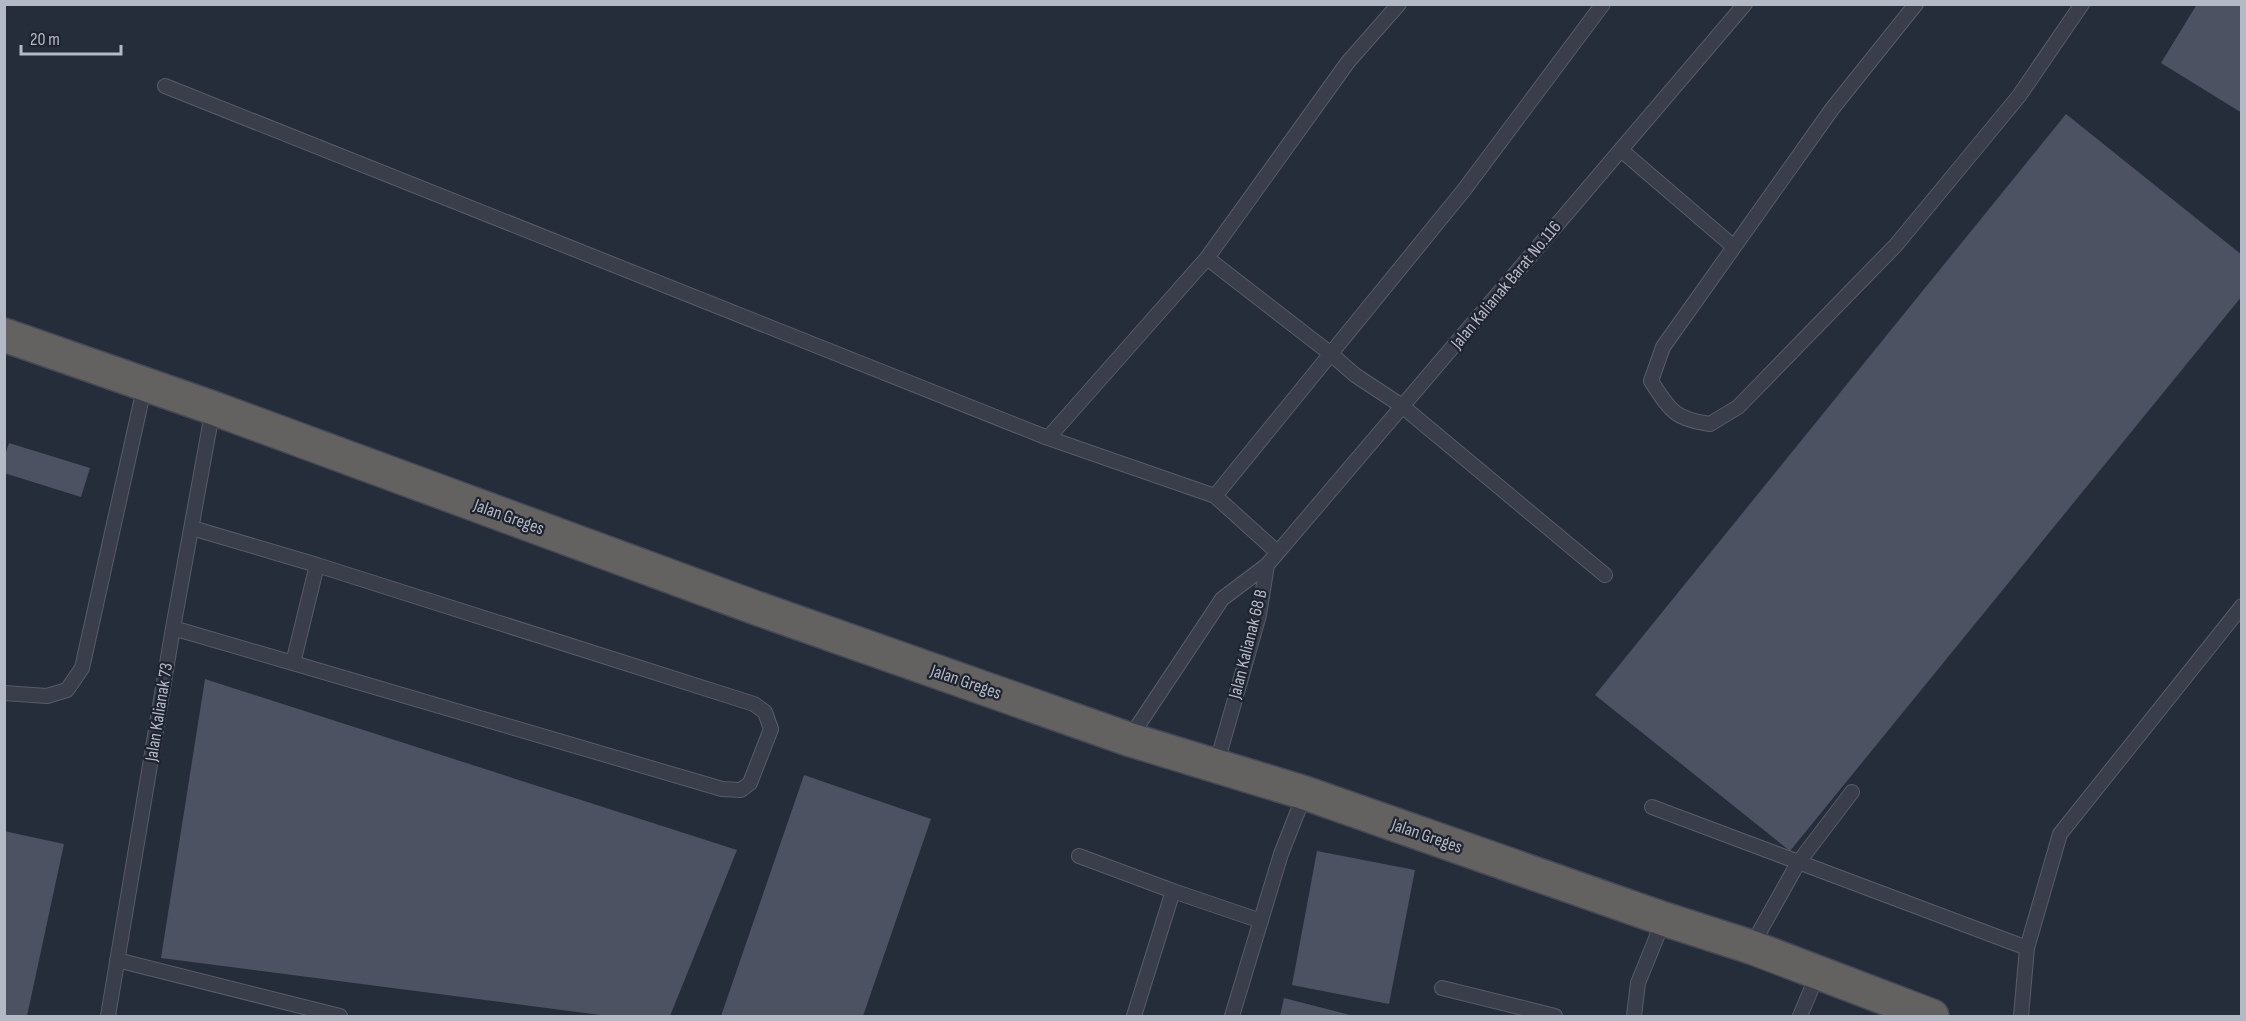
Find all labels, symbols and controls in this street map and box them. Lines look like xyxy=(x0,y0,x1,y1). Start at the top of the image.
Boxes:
scale bar xyxy=(21,18,122,56)
text: 20 m xyxy=(30,29,60,50)
street label: Jalan Kalianak Barat No.116 xyxy=(1446,217,1566,354)
street label: Jalan Greges xyxy=(470,494,547,539)
street label: Jalan Kalianak 68 B xyxy=(1224,587,1272,702)
street label: Jalan Greges xyxy=(927,660,1004,704)
street label: Jalan Kalianak 73 xyxy=(141,661,177,764)
street label: Jalan Greges xyxy=(1388,814,1465,858)

